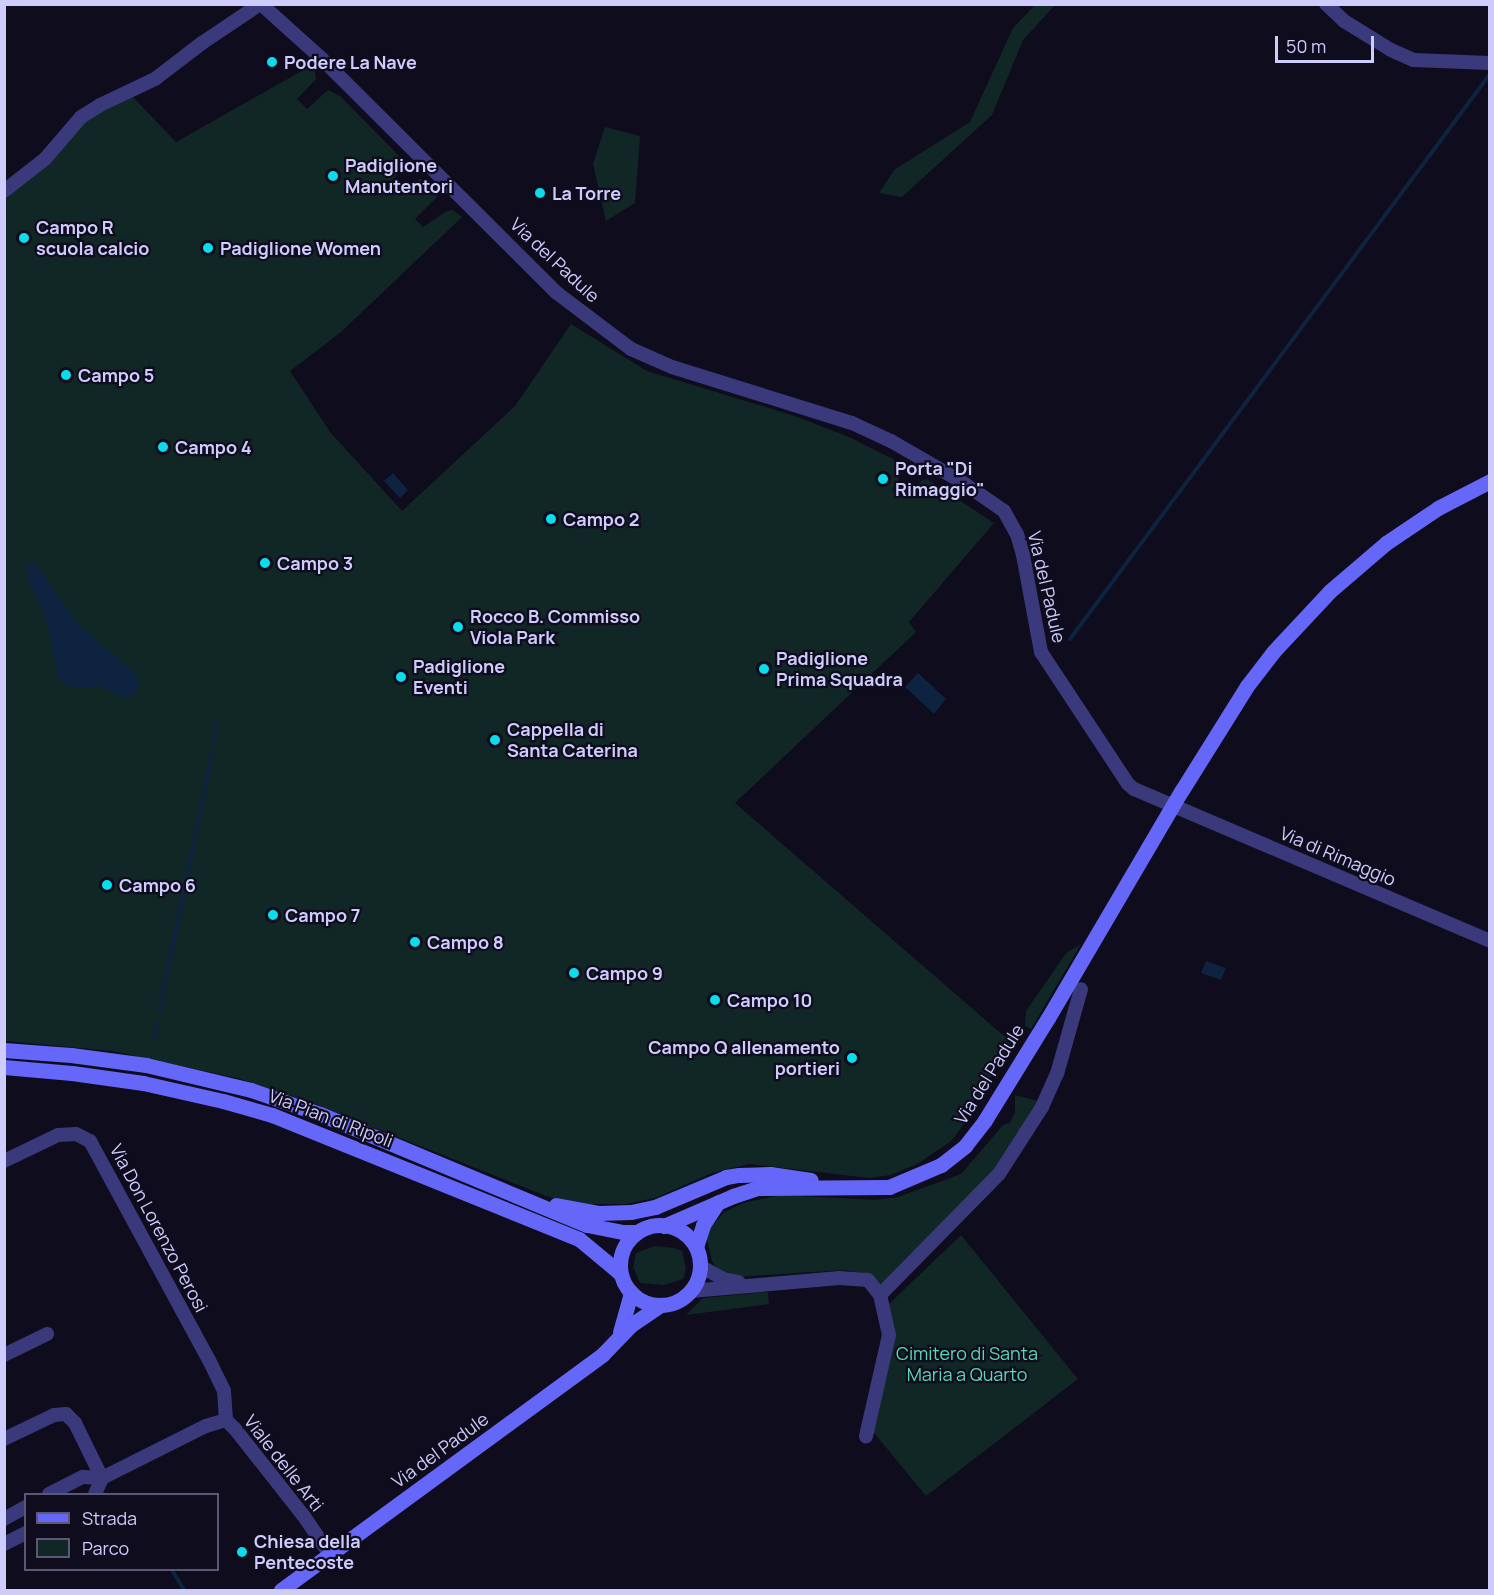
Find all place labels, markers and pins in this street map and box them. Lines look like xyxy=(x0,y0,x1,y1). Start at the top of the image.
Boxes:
place label: Podere La Nave xyxy=(284,51,417,73)
marker: Podere La Nave xyxy=(265,55,279,69)
place label: Padiglione Manutentori xyxy=(345,155,453,198)
marker: Padiglione Manutentori xyxy=(326,169,340,183)
place label: La Torre xyxy=(552,182,621,204)
marker: La Torre xyxy=(533,186,547,200)
place label: Campo R scuola calcio xyxy=(36,217,149,260)
marker: Campo R scuola calcio xyxy=(17,231,31,245)
place label: Padiglione Women xyxy=(220,237,381,259)
marker: Padiglione Women xyxy=(201,241,215,255)
place label: Campo 5 xyxy=(78,364,154,386)
marker: Campo 5 xyxy=(59,368,73,382)
place label: Campo 4 xyxy=(175,436,252,458)
marker: Campo 4 xyxy=(156,440,170,454)
place label: Porta "Di Rimaggio" xyxy=(895,458,985,500)
marker: Porta "Di Rimaggio" xyxy=(876,472,890,486)
place label: Campo 2 xyxy=(563,508,639,530)
marker: Campo 2 xyxy=(544,512,558,526)
place label: Campo 3 xyxy=(277,552,353,574)
marker: Campo 3 xyxy=(258,556,272,570)
place label: Rocco B. Commisso Viola Park xyxy=(470,606,640,648)
marker: Rocco B. Commisso Viola Park xyxy=(451,620,465,634)
place label: Padiglione Prima Squadra xyxy=(776,648,903,690)
place label: Padiglione Eventi xyxy=(413,656,505,698)
marker: Padiglione Prima Squadra xyxy=(757,662,771,676)
marker: Padiglione Eventi xyxy=(394,670,408,684)
place label: Cappella di Santa Caterina xyxy=(507,719,638,762)
marker: Cappella di Santa Caterina xyxy=(488,733,502,747)
place label: Campo 6 xyxy=(119,874,196,896)
marker: Campo 6 xyxy=(100,878,114,892)
place label: Campo 7 xyxy=(285,904,360,926)
marker: Campo 7 xyxy=(266,908,280,922)
place label: Campo 8 xyxy=(427,931,504,953)
marker: Campo 8 xyxy=(408,935,422,949)
place label: Campo 9 xyxy=(586,962,663,984)
marker: Campo 9 xyxy=(567,966,581,980)
place label: Campo 10 xyxy=(727,989,812,1011)
marker: Campo 10 xyxy=(708,993,722,1007)
place label: Campo Q allenamento portieri xyxy=(648,1037,840,1080)
marker: Campo Q allenamento portieri xyxy=(845,1051,859,1065)
place label: Chiesa della Pentecoste xyxy=(254,1531,361,1574)
marker: Chiesa della Pentecoste xyxy=(235,1545,249,1559)

